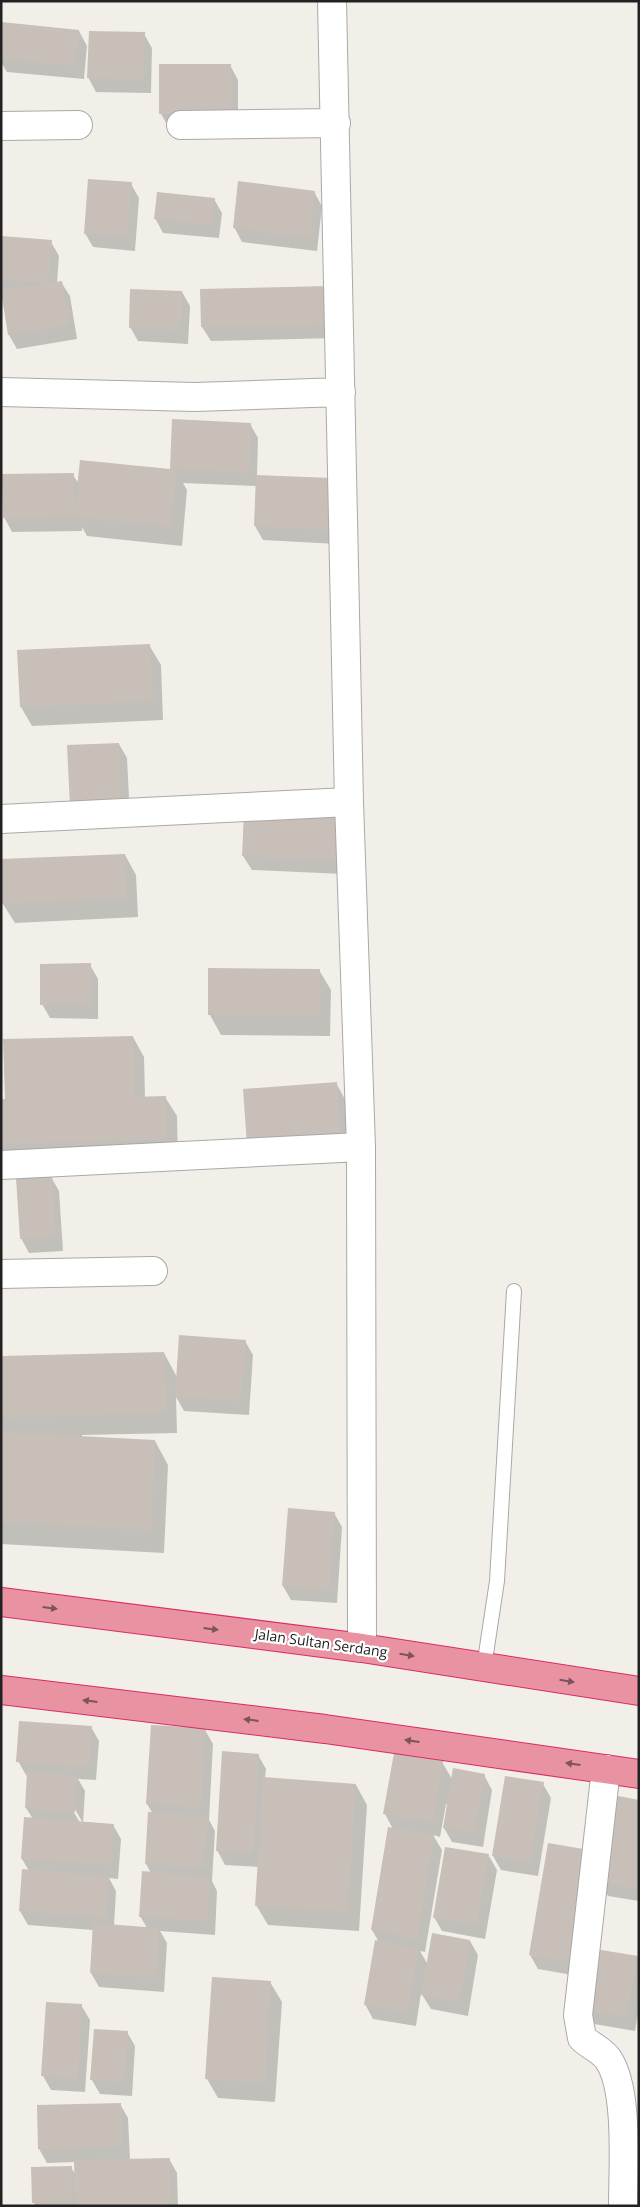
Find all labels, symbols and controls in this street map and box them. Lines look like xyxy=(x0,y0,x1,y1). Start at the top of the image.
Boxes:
one-way arrow xyxy=(42,1604,58,1612)
street label: Jalan Sultan Serdang xyxy=(252,1624,389,1661)
one-way arrow xyxy=(203,1625,219,1633)
one-way arrow xyxy=(399,1651,415,1659)
one-way arrow xyxy=(559,1677,575,1685)
one-way arrow xyxy=(82,1697,98,1705)
one-way arrow xyxy=(243,1716,259,1724)
one-way arrow xyxy=(404,1737,420,1745)
one-way arrow xyxy=(565,1760,581,1768)

